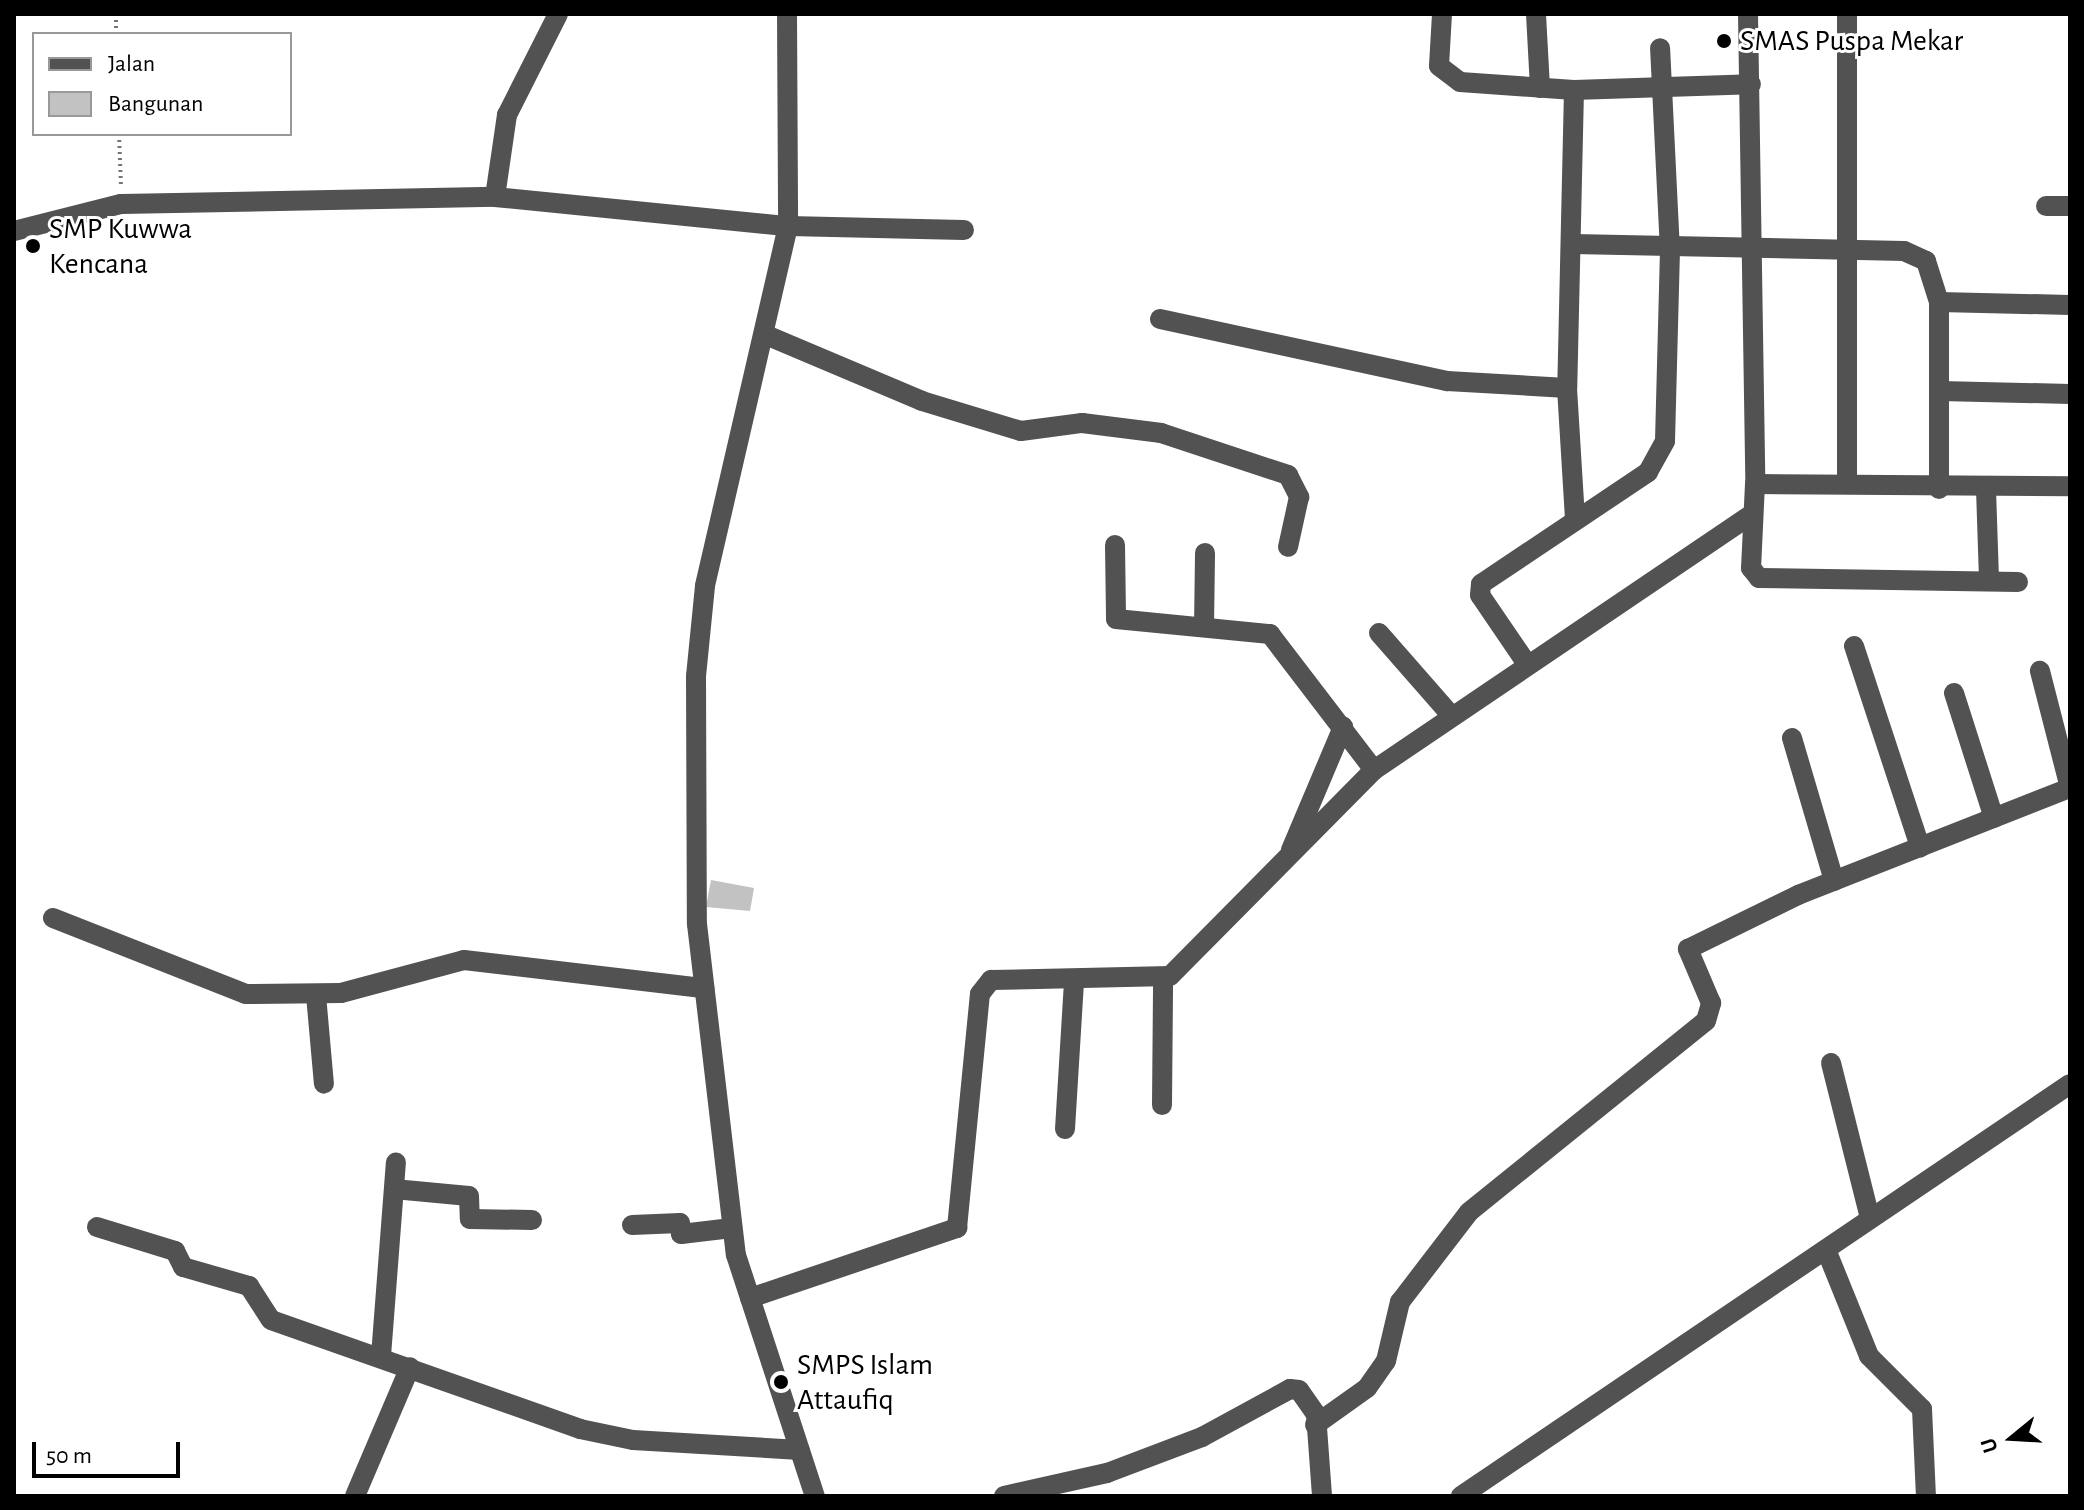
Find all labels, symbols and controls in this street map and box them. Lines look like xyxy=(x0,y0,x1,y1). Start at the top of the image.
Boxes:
place label: SMAS Puspa Mekar xyxy=(1740,23,1963,59)
legend xyxy=(32,32,292,136)
marker: SMAS Puspa Mekar xyxy=(1715,32,1733,50)
text: Jalan xyxy=(108,52,155,76)
text: Bangunan xyxy=(108,92,203,116)
place label: SMP Kuwwa Kencana xyxy=(49,211,192,282)
marker: SMP Kuwwa Kencana xyxy=(24,237,42,255)
place label: SMPS Islam Attaufiq xyxy=(797,1347,933,1418)
marker: SMPS Islam Attaufiq xyxy=(772,1373,790,1391)
north arrow xyxy=(1972,1398,2052,1478)
scale bar xyxy=(36,1426,184,1476)
text: U xyxy=(1977,1435,2002,1456)
text: 50 m xyxy=(46,1444,92,1468)

